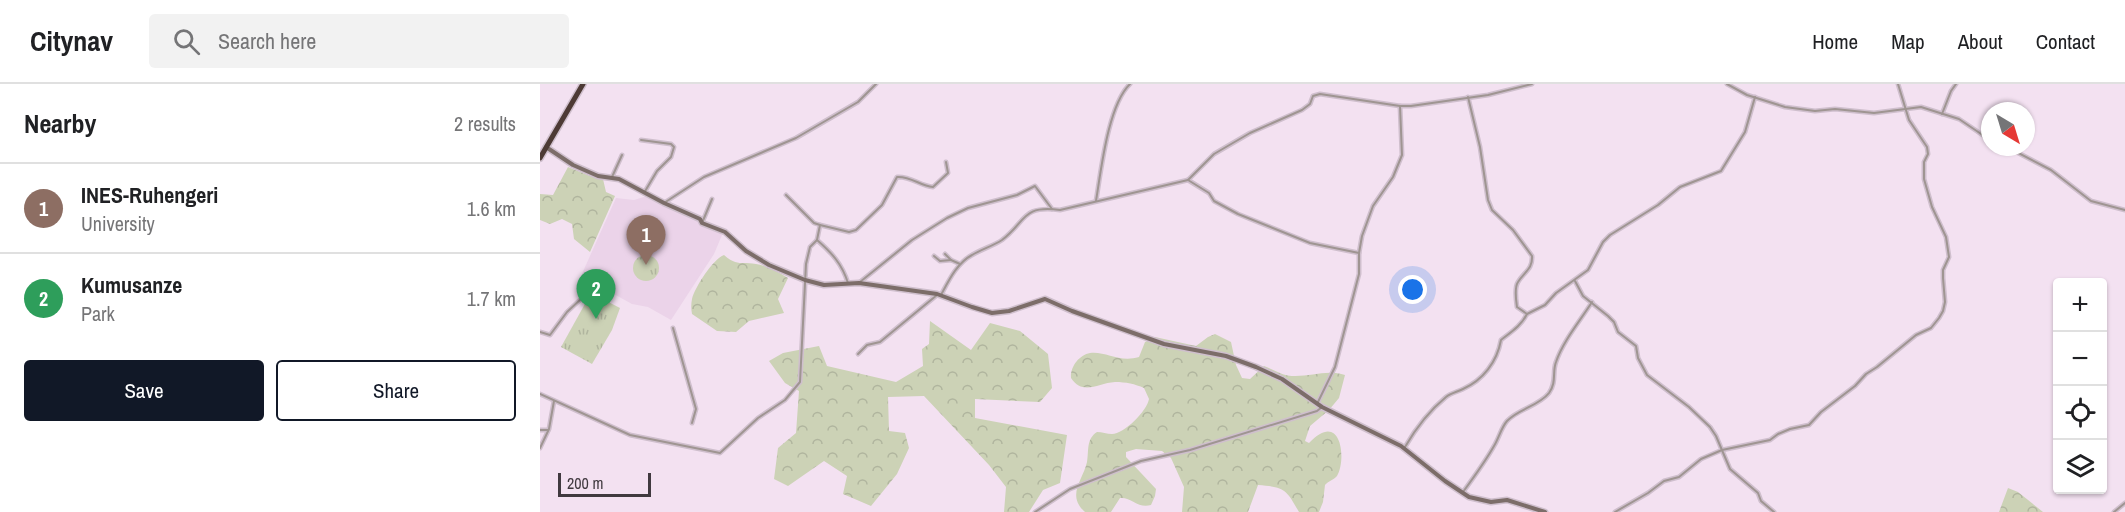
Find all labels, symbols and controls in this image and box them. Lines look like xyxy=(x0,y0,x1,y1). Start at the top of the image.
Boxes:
search box xyxy=(149,14,569,68)
text: Citynav xyxy=(30,22,113,60)
icon: search xyxy=(170,25,203,58)
text: Search here xyxy=(218,26,316,56)
text: Home xyxy=(1812,27,1858,56)
text: Map xyxy=(1891,27,1925,56)
text: About xyxy=(1958,27,2003,56)
text: Contact xyxy=(2036,27,2095,56)
north arrow xyxy=(1981,102,2035,156)
text: Nearby xyxy=(24,106,96,141)
text: 2 results xyxy=(454,110,516,137)
text: INES-Ruhengeri xyxy=(81,180,218,210)
text: 1 xyxy=(39,195,48,222)
text: 1.6 km xyxy=(467,195,516,222)
text: University xyxy=(81,210,155,237)
pin: 1 xyxy=(626,216,666,265)
text: Kumusanze xyxy=(81,270,182,300)
pin: 2 xyxy=(576,270,616,319)
your location xyxy=(1398,275,1427,304)
map controls xyxy=(2053,278,2107,494)
button: + xyxy=(2053,278,2107,332)
text: 2 xyxy=(39,285,48,312)
text: 1.7 km xyxy=(467,285,516,312)
text: Park xyxy=(81,300,115,327)
button: − xyxy=(2053,332,2107,386)
button: Save xyxy=(24,360,264,421)
button: Share xyxy=(276,360,516,421)
button: locate xyxy=(2053,386,2107,440)
button: layers xyxy=(2053,440,2107,494)
scale bar xyxy=(558,470,651,498)
text: 200 m xyxy=(567,472,603,494)

